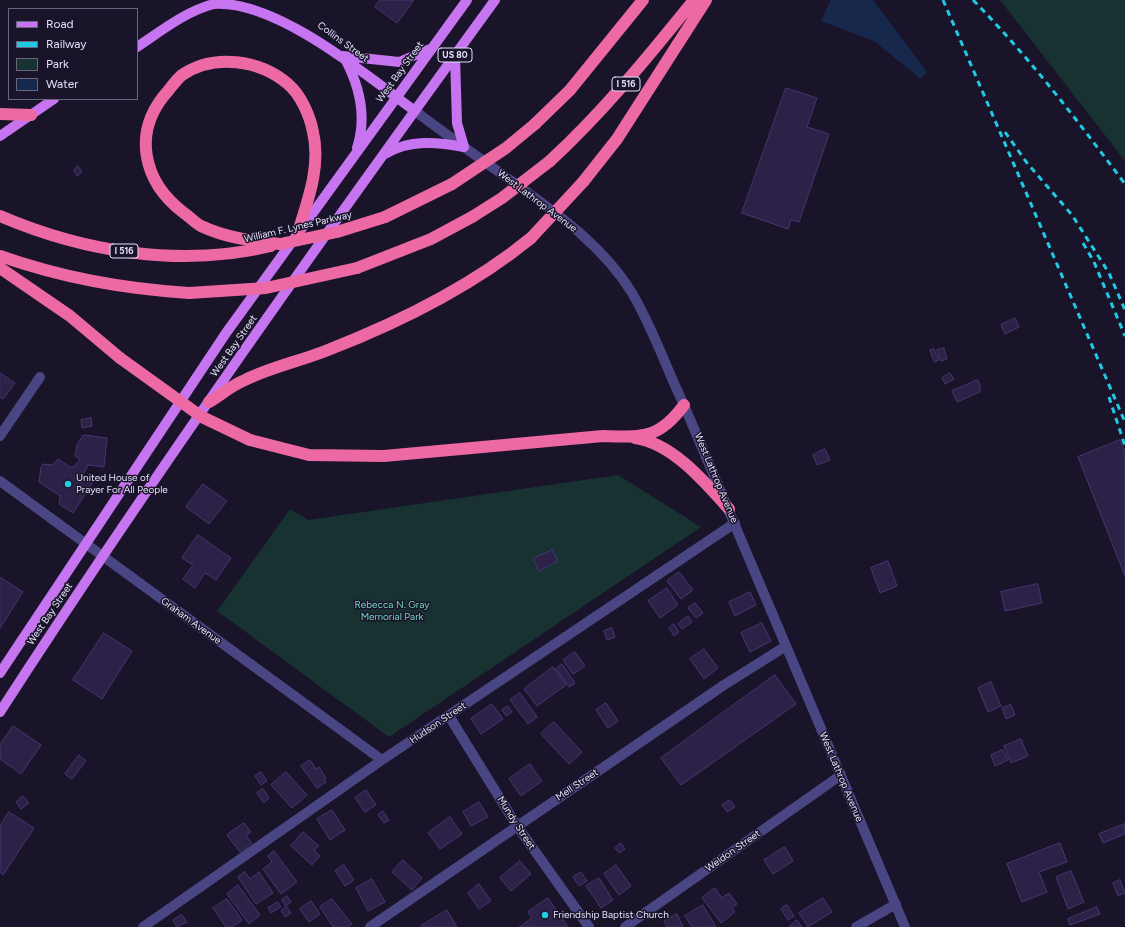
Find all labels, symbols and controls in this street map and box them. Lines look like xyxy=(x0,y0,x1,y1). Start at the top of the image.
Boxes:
legend xyxy=(8,8,138,100)
text: Road xyxy=(46,17,74,31)
street label: Collins Street xyxy=(315,19,371,65)
text: Railway xyxy=(46,37,87,51)
street label: West Bay Street xyxy=(374,39,426,105)
road number: US 80 xyxy=(438,48,472,62)
text: Park xyxy=(46,57,69,71)
text: Water xyxy=(46,77,78,91)
road number: I 516 xyxy=(612,77,640,91)
street label: West Lathrop Avenue xyxy=(495,167,579,235)
street label: William F. Lynes Parkway xyxy=(243,209,353,245)
road number: I 516 xyxy=(110,244,138,258)
street label: West Bay Street xyxy=(208,313,260,379)
street label: West Lathrop Avenue xyxy=(692,431,740,525)
place label: United House of Prayer For All People xyxy=(76,472,168,496)
marker: United House of Prayer For All People xyxy=(63,479,73,489)
street label: West Bay Street xyxy=(25,581,75,647)
street label: Graham Avenue xyxy=(159,595,223,647)
park label: Rebecca N. Gray Memorial Park xyxy=(355,599,429,622)
street label: Hudson Street xyxy=(408,700,468,746)
street label: West Lathrop Avenue xyxy=(817,730,865,824)
street label: Mell Street xyxy=(553,766,601,804)
street label: Mundy Street xyxy=(494,794,538,852)
street label: Weldon Street xyxy=(703,828,763,874)
place label: Friendship Baptist Church xyxy=(553,909,669,921)
marker: Friendship Baptist Church xyxy=(540,910,550,920)

